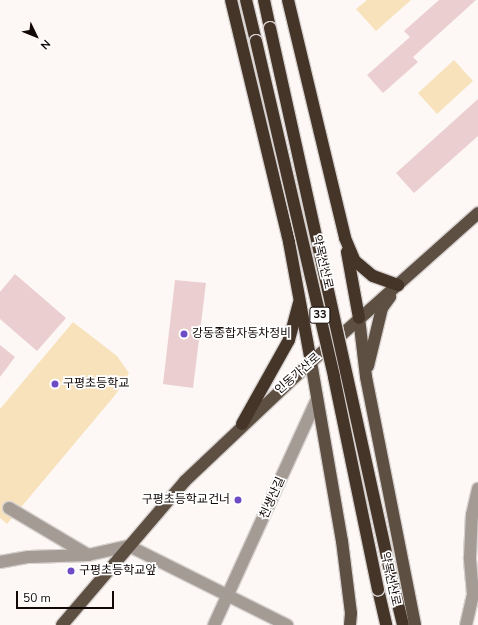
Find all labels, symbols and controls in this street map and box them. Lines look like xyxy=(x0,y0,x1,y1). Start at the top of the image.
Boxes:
north arrow xyxy=(16,16,56,56)
text: N xyxy=(37,36,53,53)
street label: 약목선산로 xyxy=(309,233,335,291)
road number: 33 xyxy=(309,306,331,324)
place label: 강동종합자동차정비 xyxy=(192,327,291,341)
marker: 강동종합자동차정비 xyxy=(179,329,189,339)
street label: 인동가산로 xyxy=(272,350,324,398)
place label: 구평초등학교 xyxy=(63,377,129,391)
marker: 구평초등학교 xyxy=(50,379,60,389)
street label: 천생산길 xyxy=(257,475,289,521)
place label: 구평초등학교건너 xyxy=(142,493,230,507)
marker: 구평초등학교건너 xyxy=(233,495,243,505)
street label: 약목선산로 xyxy=(377,551,403,607)
place label: 구평초등학교앞 xyxy=(79,564,156,578)
marker: 구평초등학교앞 xyxy=(66,566,76,576)
scale bar xyxy=(18,583,116,609)
text: 50 m xyxy=(23,590,51,606)

